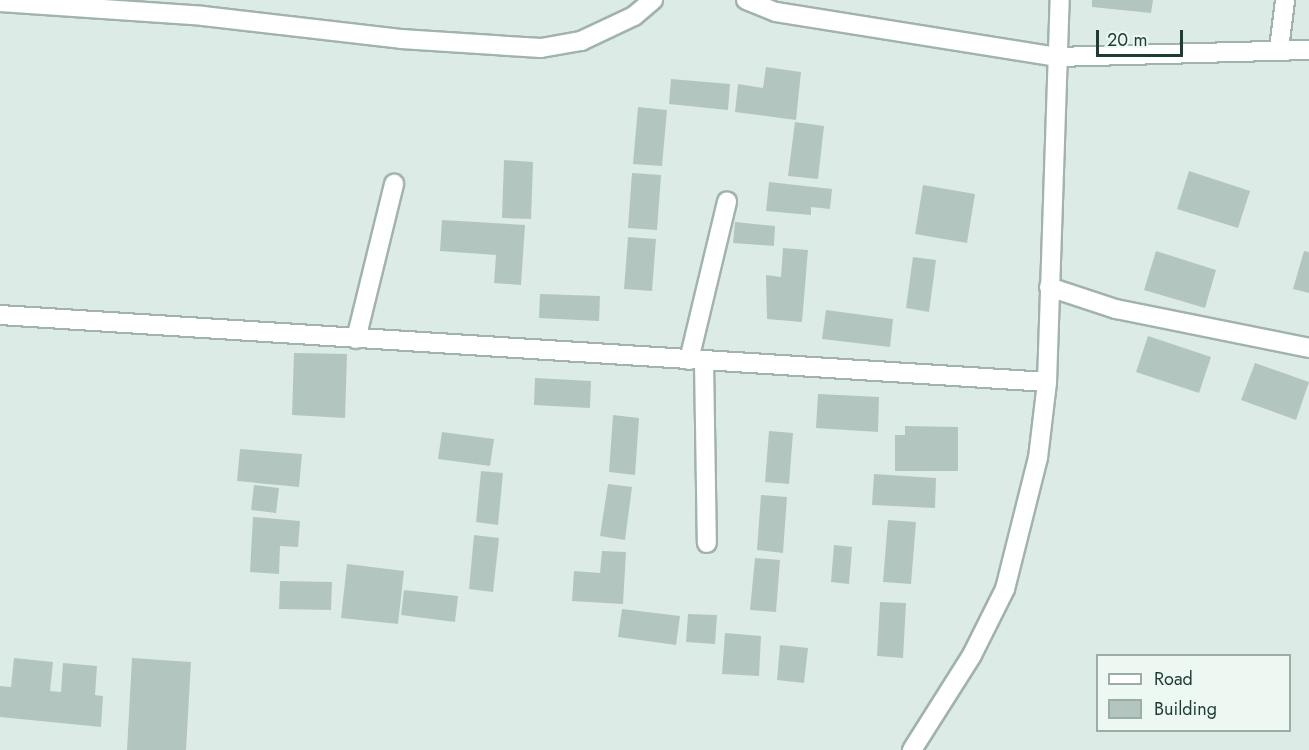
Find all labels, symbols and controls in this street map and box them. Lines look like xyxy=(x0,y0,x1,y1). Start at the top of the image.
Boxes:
scale bar xyxy=(1099,18,1186,56)
text: 20 m xyxy=(1107,27,1147,53)
legend xyxy=(1096,654,1291,732)
text: Road xyxy=(1154,666,1193,692)
text: Building xyxy=(1154,696,1217,722)

